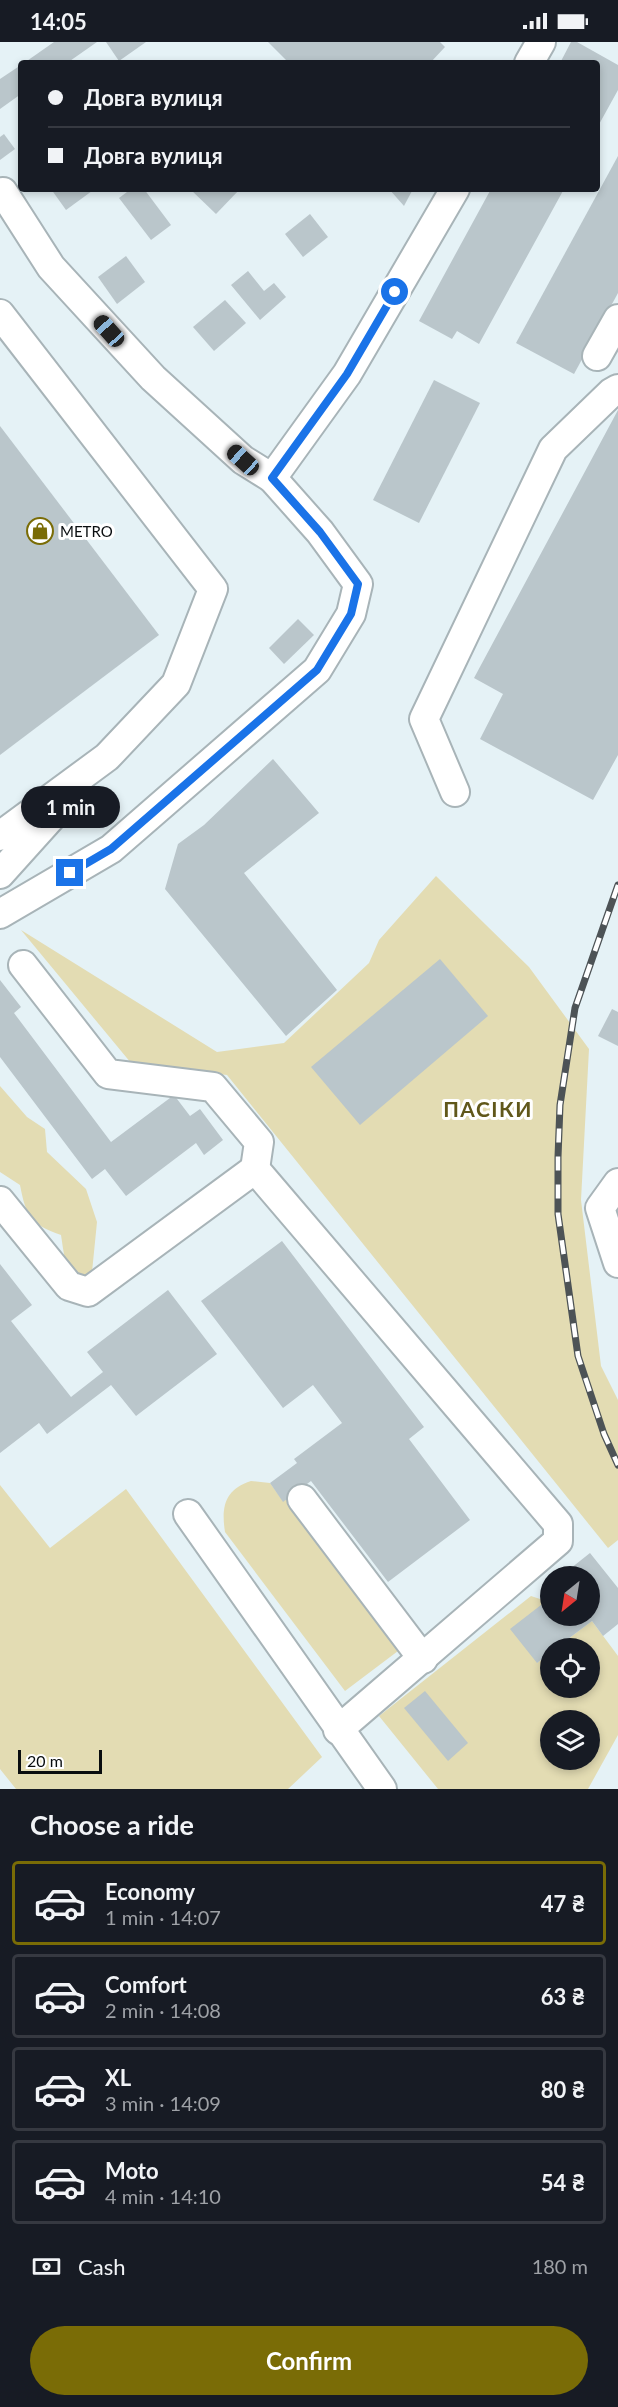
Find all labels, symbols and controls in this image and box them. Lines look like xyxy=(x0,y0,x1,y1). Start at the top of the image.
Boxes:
text: 14:05 xyxy=(30,8,87,35)
text: Довга вулиця xyxy=(84,84,223,111)
text: Довга вулиця xyxy=(84,142,223,169)
route start xyxy=(381,278,408,305)
car xyxy=(90,312,128,350)
car xyxy=(224,441,262,479)
shop icon: METRO xyxy=(25,516,55,546)
place label: METRO xyxy=(60,522,113,540)
callout: 1 min xyxy=(20,786,119,828)
text: 1 min xyxy=(46,795,95,819)
route end xyxy=(56,859,83,886)
district label: ПАСІКИ xyxy=(443,1096,533,1121)
north arrow xyxy=(540,1566,600,1626)
map controls xyxy=(540,1566,600,1770)
button: locate xyxy=(540,1638,600,1698)
button: layers xyxy=(540,1710,600,1770)
scale bar xyxy=(18,1747,102,1774)
text: 20 m xyxy=(27,1751,63,1770)
text: Choose a ride xyxy=(30,1808,194,1841)
icon: car xyxy=(33,1876,87,1930)
text: Economy xyxy=(105,1878,195,1905)
text: 47 ₴ xyxy=(541,1890,585,1917)
text: 1 min · 14:07 xyxy=(105,1905,221,1929)
icon: car xyxy=(33,1969,87,2023)
text: Comfort xyxy=(105,1971,187,1998)
text: 63 ₴ xyxy=(541,1983,585,2010)
text: 2 min · 14:08 xyxy=(105,1998,221,2022)
icon: car xyxy=(33,2062,87,2116)
text: XL xyxy=(105,2064,131,2091)
text: 80 ₴ xyxy=(541,2076,585,2103)
text: 3 min · 14:09 xyxy=(105,2091,221,2115)
icon: car xyxy=(33,2155,87,2209)
text: Moto xyxy=(105,2157,159,2184)
text: 54 ₴ xyxy=(541,2169,585,2196)
text: 4 min · 14:10 xyxy=(105,2184,221,2208)
icon: cash xyxy=(30,2250,63,2283)
text: Cash xyxy=(78,2253,125,2280)
text: 180 m xyxy=(532,2254,588,2278)
button: Confirm xyxy=(30,2326,588,2395)

